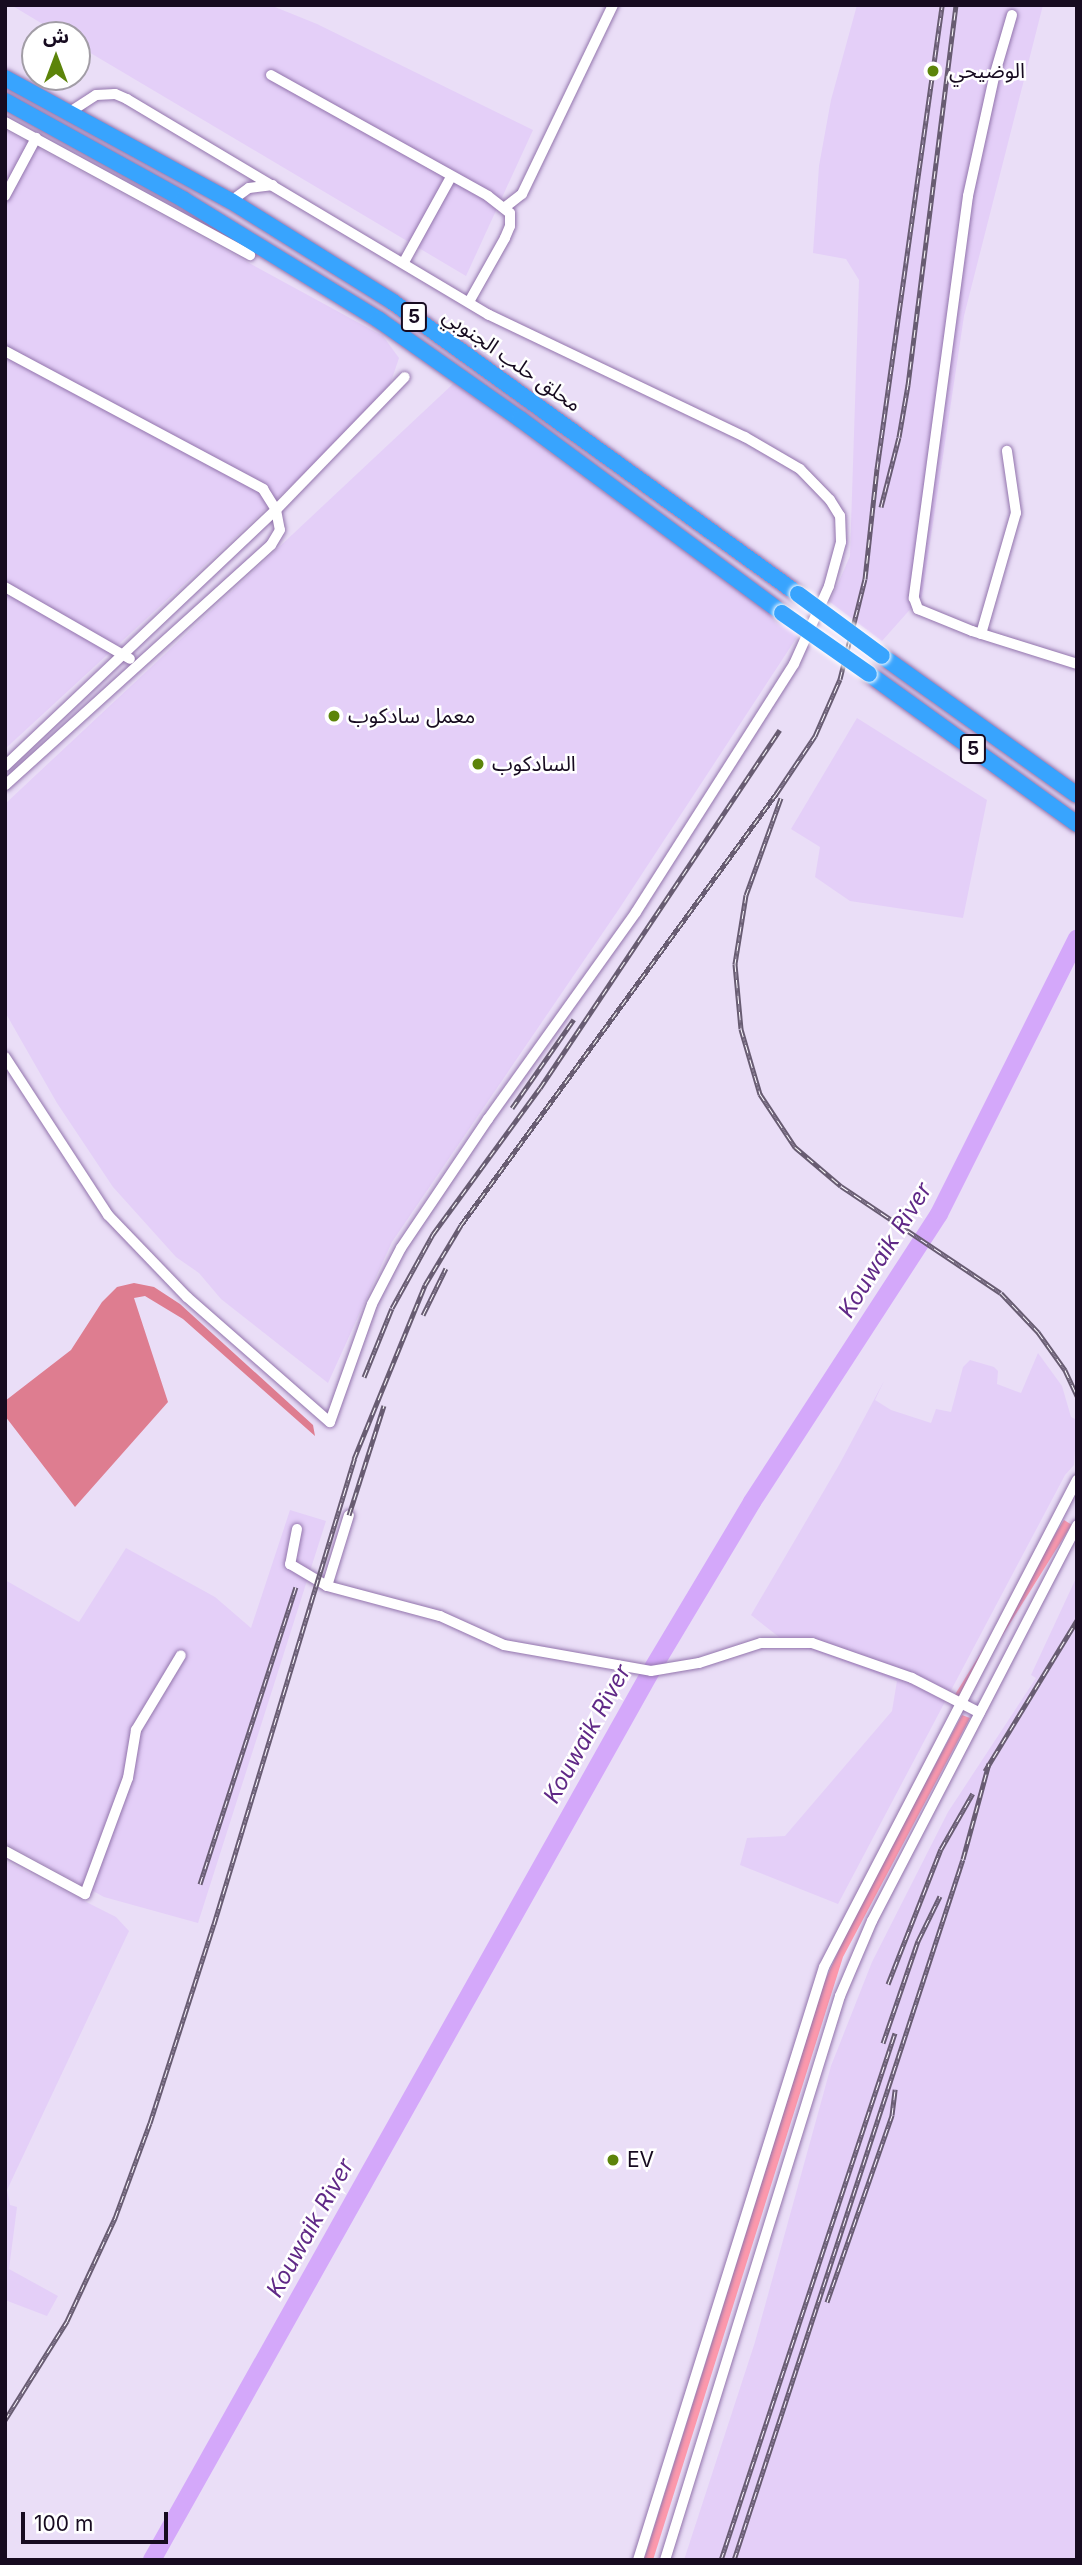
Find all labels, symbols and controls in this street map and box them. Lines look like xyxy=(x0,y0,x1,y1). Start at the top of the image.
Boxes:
north arrow xyxy=(21,21,91,91)
text: ش xyxy=(43,25,69,48)
place label: الوضيحي xyxy=(949,58,1025,84)
marker: الوضيحي xyxy=(923,61,943,81)
road number: 5 xyxy=(400,302,428,332)
street label: محلق حلب الجنوبي xyxy=(438,303,586,417)
place label: معمل سادكوب xyxy=(348,703,475,729)
marker: معمل سادكوب xyxy=(326,708,342,724)
road number: 5 xyxy=(959,734,987,764)
place label: السادكوب xyxy=(492,751,576,777)
marker: السادكوب xyxy=(470,756,486,772)
water label: Kouwaik River xyxy=(833,1177,937,1323)
water label: Kouwaik River xyxy=(538,1660,636,1808)
place label: EV xyxy=(627,2147,654,2173)
marker: EV xyxy=(605,2152,621,2168)
water label: Kouwaik River xyxy=(261,2154,359,2302)
scale bar xyxy=(24,2498,172,2542)
text: 100 m xyxy=(34,2511,93,2536)

